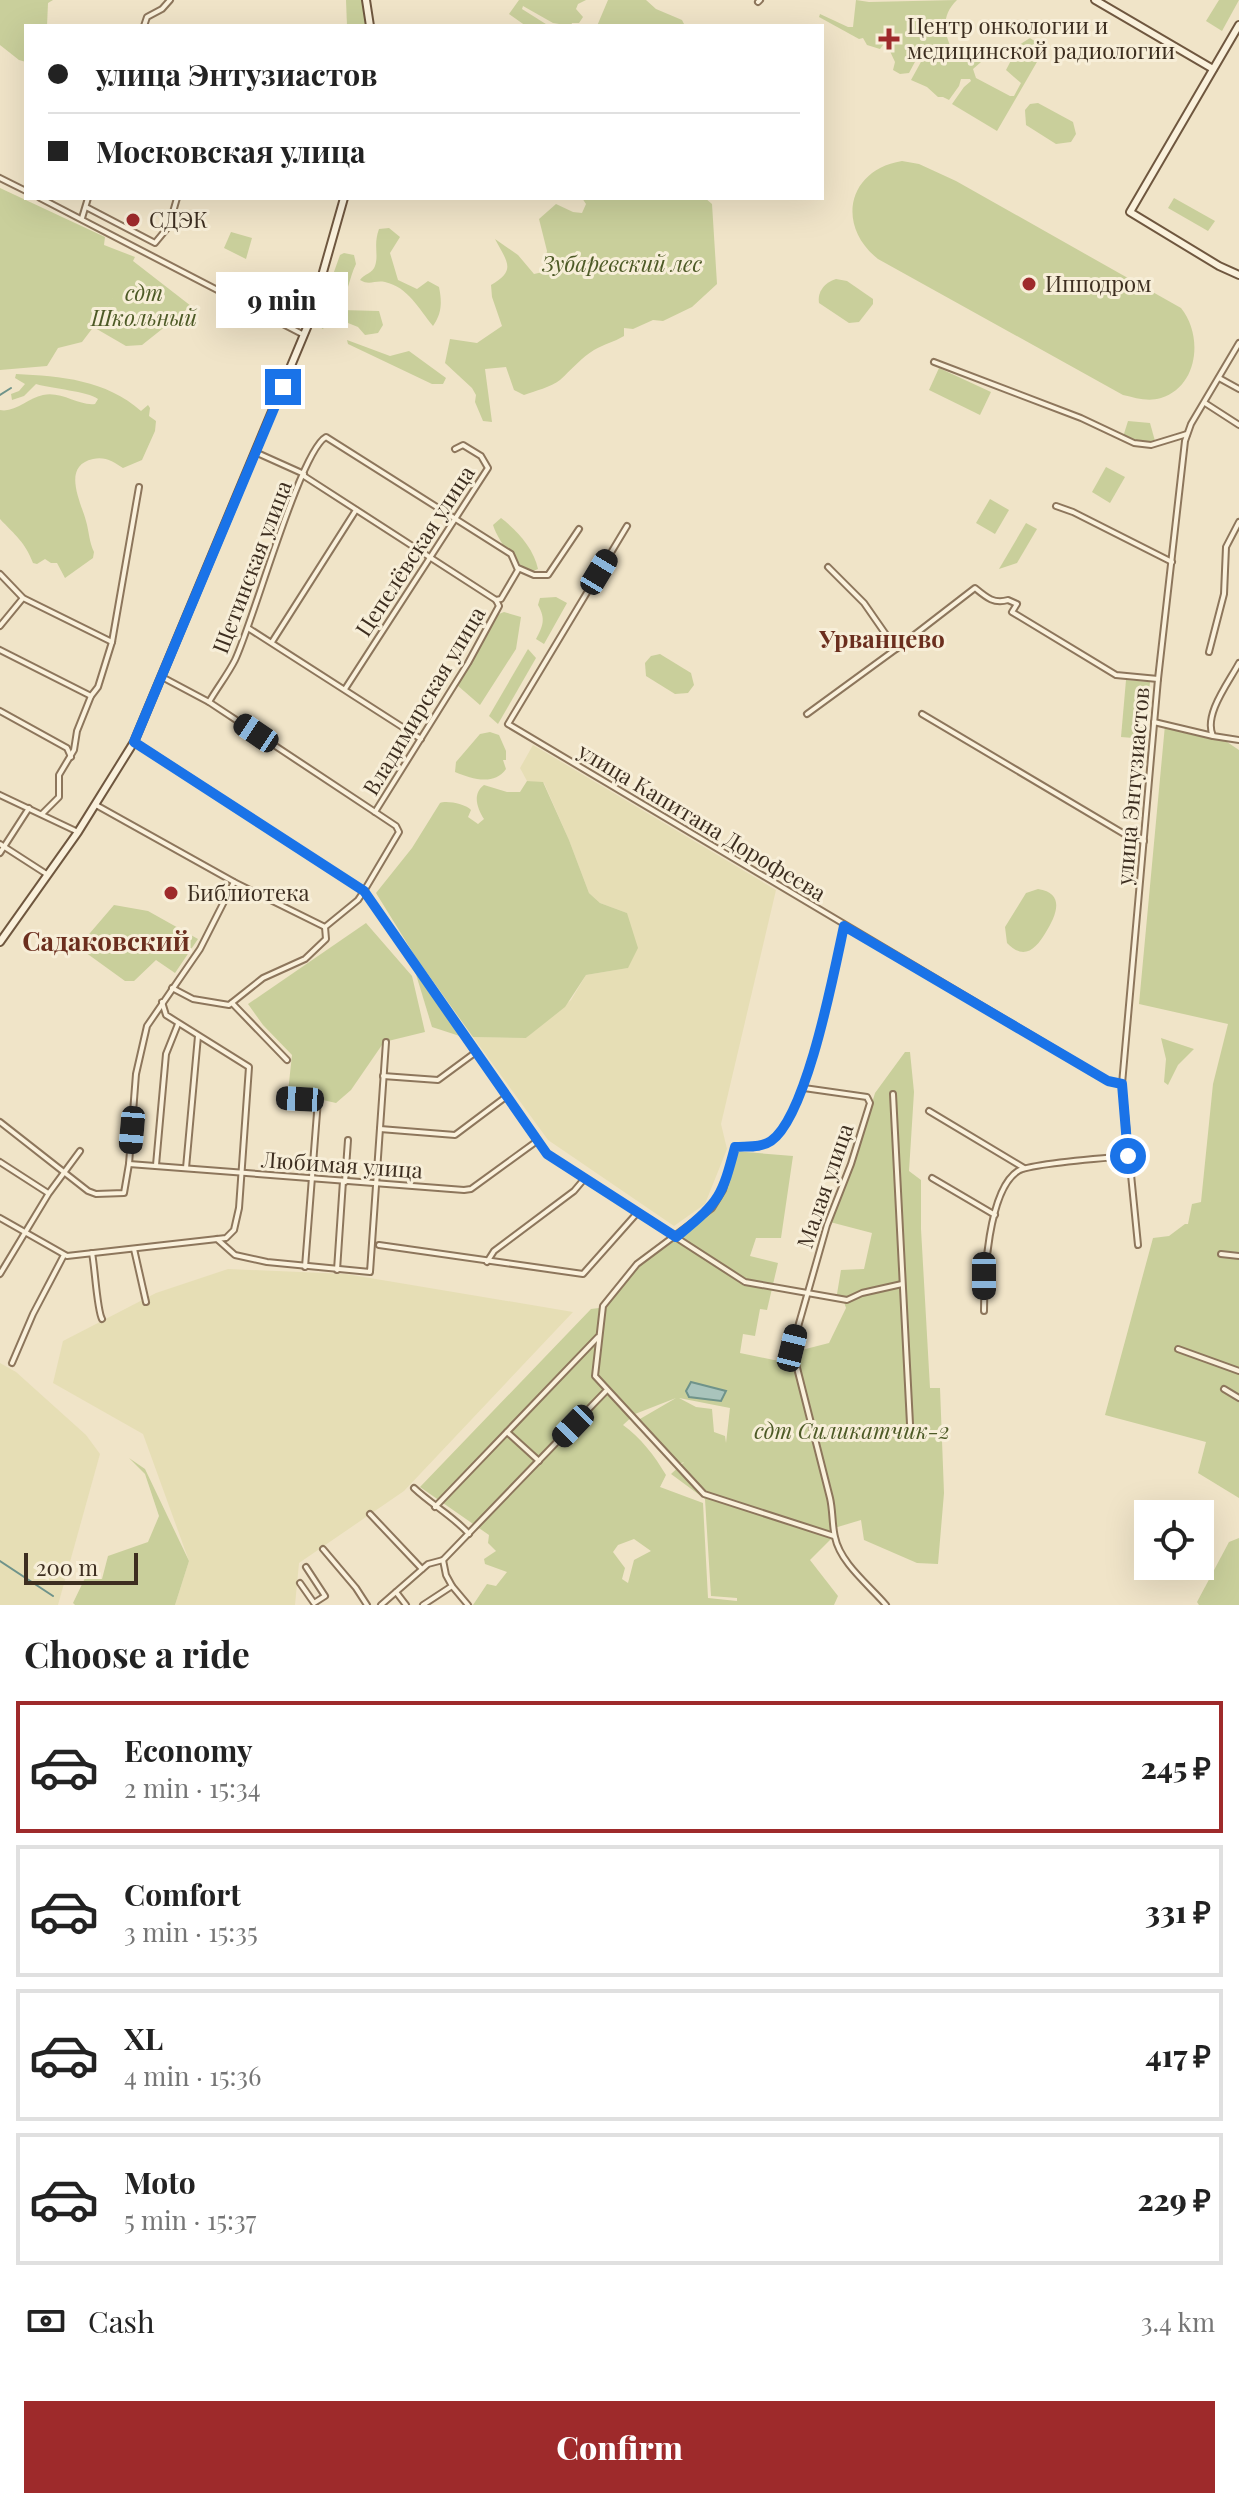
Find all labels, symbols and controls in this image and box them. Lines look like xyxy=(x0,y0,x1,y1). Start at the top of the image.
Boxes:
place label: Центр онкологии и медицинской радиологии xyxy=(907,10,1175,65)
marker: Центр онкологии и медицинской радиологии xyxy=(878,28,900,50)
text: улица Энтузиастов xyxy=(96,54,377,94)
text: Московская улица xyxy=(96,131,366,171)
place label: СДЭК xyxy=(149,204,208,234)
marker: СДЭК xyxy=(124,211,142,229)
park label: Зубаревский лес xyxy=(541,248,703,278)
place label: Ипподром xyxy=(1045,268,1152,298)
callout: 9 min xyxy=(217,271,349,327)
marker: Ипподром xyxy=(1020,275,1038,293)
park label: сдт Школьный xyxy=(90,277,198,332)
text: 9 min xyxy=(248,282,316,317)
route end xyxy=(265,369,301,405)
street label: Цепелёвская улица xyxy=(348,459,481,642)
street label: Щетинская улица xyxy=(204,476,298,657)
car xyxy=(576,545,622,599)
street label: Владимирская улица xyxy=(355,601,491,800)
district label: Урванцево xyxy=(818,622,945,654)
street label: улица Энтузиастов xyxy=(1108,686,1156,887)
car xyxy=(229,710,283,756)
street label: улица Капитана Дорофеева xyxy=(572,735,832,907)
place label: Библиотека xyxy=(187,877,310,907)
marker: Библиотека xyxy=(162,884,180,902)
district label: Садаковский xyxy=(22,923,190,958)
car xyxy=(275,1086,325,1112)
car xyxy=(118,1105,146,1155)
street label: Малая улица xyxy=(789,1119,859,1252)
route start xyxy=(1110,1138,1146,1174)
street label: Любимая улица xyxy=(259,1143,424,1185)
car xyxy=(972,1252,996,1300)
car xyxy=(775,1322,809,1374)
car xyxy=(548,1400,598,1452)
park label: сдт Силикатчик-2 xyxy=(754,1415,950,1445)
map controls xyxy=(1134,1500,1214,1580)
button: locate xyxy=(1134,1500,1214,1580)
scale bar xyxy=(24,1549,138,1585)
text: 200 m xyxy=(36,1552,98,1582)
text: Choose a ride xyxy=(24,1629,250,1677)
text: Economy xyxy=(124,1730,253,1770)
icon: car xyxy=(28,1731,100,1803)
text: 245 ₽ xyxy=(1141,1747,1211,1787)
text: 2 min · 15:34 xyxy=(124,1770,261,1805)
text: Comfort xyxy=(124,1874,241,1914)
icon: car xyxy=(28,1875,100,1947)
text: 331 ₽ xyxy=(1145,1891,1211,1931)
text: 3 min · 15:35 xyxy=(124,1914,258,1949)
text: XL xyxy=(124,2018,163,2058)
icon: car xyxy=(28,2019,100,2091)
text: 417 ₽ xyxy=(1145,2035,1211,2075)
text: 4 min · 15:36 xyxy=(124,2058,262,2093)
text: Moto xyxy=(124,2162,196,2202)
icon: car xyxy=(28,2163,100,2235)
text: 229 ₽ xyxy=(1137,2179,1211,2219)
text: 5 min · 15:37 xyxy=(124,2202,256,2237)
icon: cash xyxy=(24,2299,68,2343)
text: Cash xyxy=(88,2301,155,2341)
text: 3.4 km xyxy=(1141,2304,1215,2339)
button: Confirm xyxy=(24,2401,1215,2493)

